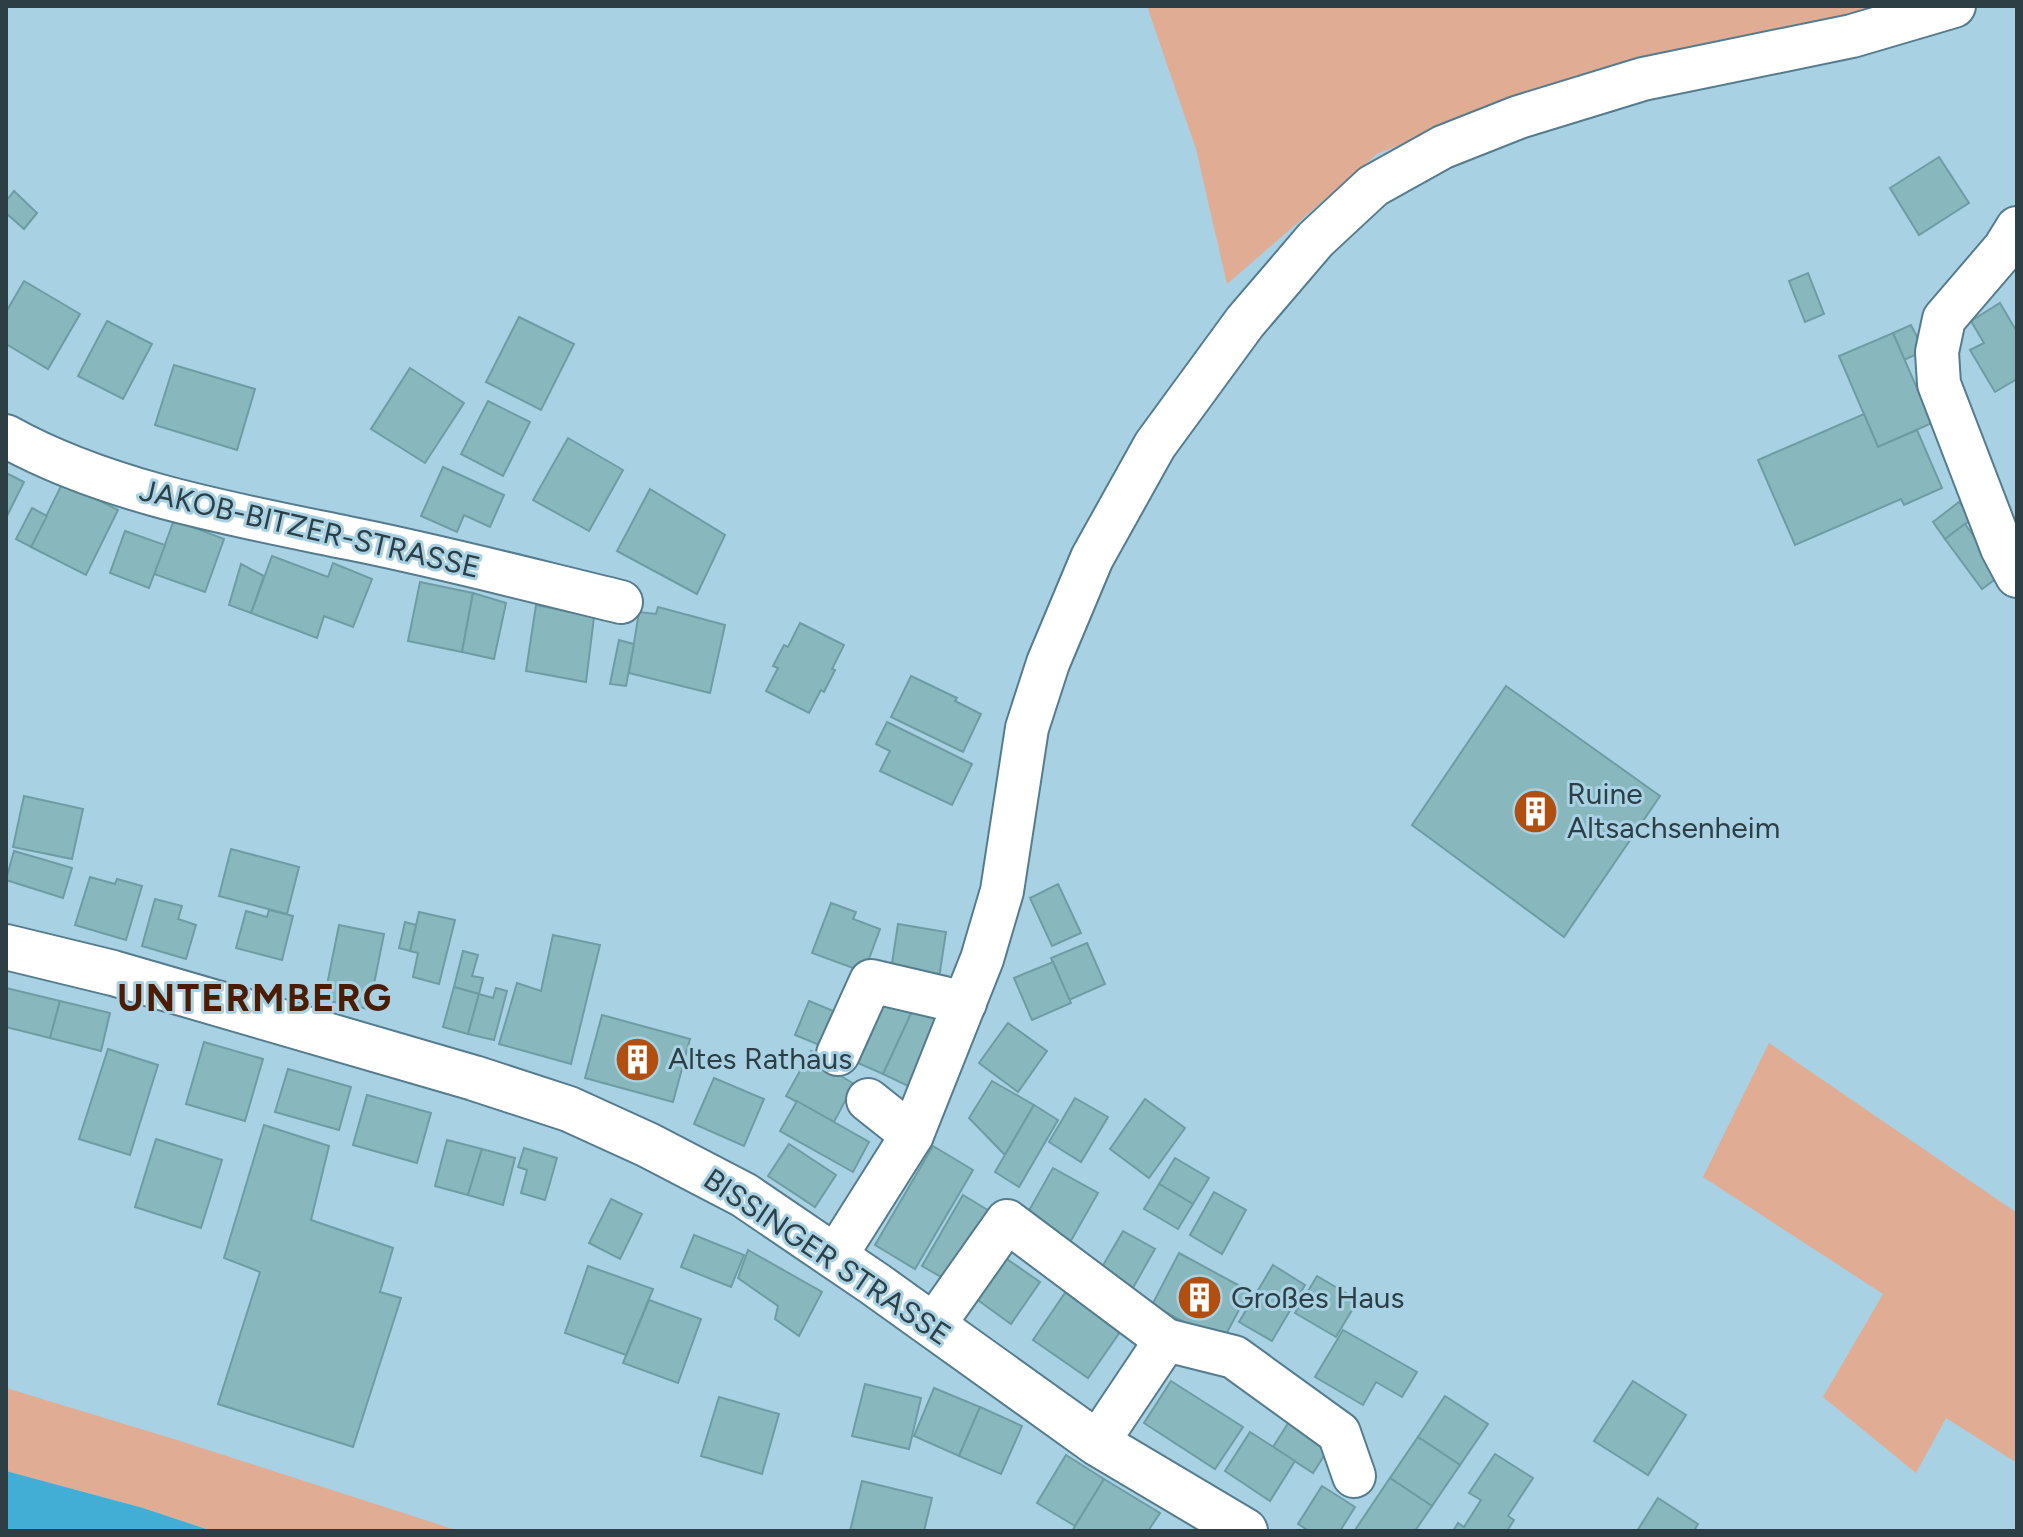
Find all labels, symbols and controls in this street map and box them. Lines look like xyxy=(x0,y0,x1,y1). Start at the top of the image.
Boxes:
street label: JAKOB-BITZER-STRASSE xyxy=(136,471,484,586)
place label: Ruine Altsachsenheim xyxy=(1567,775,1780,846)
building icon: Ruine Altsachsenheim xyxy=(1512,787,1560,835)
district label: UNTERMBERG xyxy=(117,975,393,1021)
building icon: Altes Rathaus xyxy=(613,1035,661,1083)
place label: Altes Rathaus xyxy=(668,1040,852,1077)
street label: BISSINGER STRASSE xyxy=(697,1160,958,1353)
building icon: Großes Haus xyxy=(1176,1274,1224,1322)
place label: Großes Haus xyxy=(1231,1279,1405,1316)

